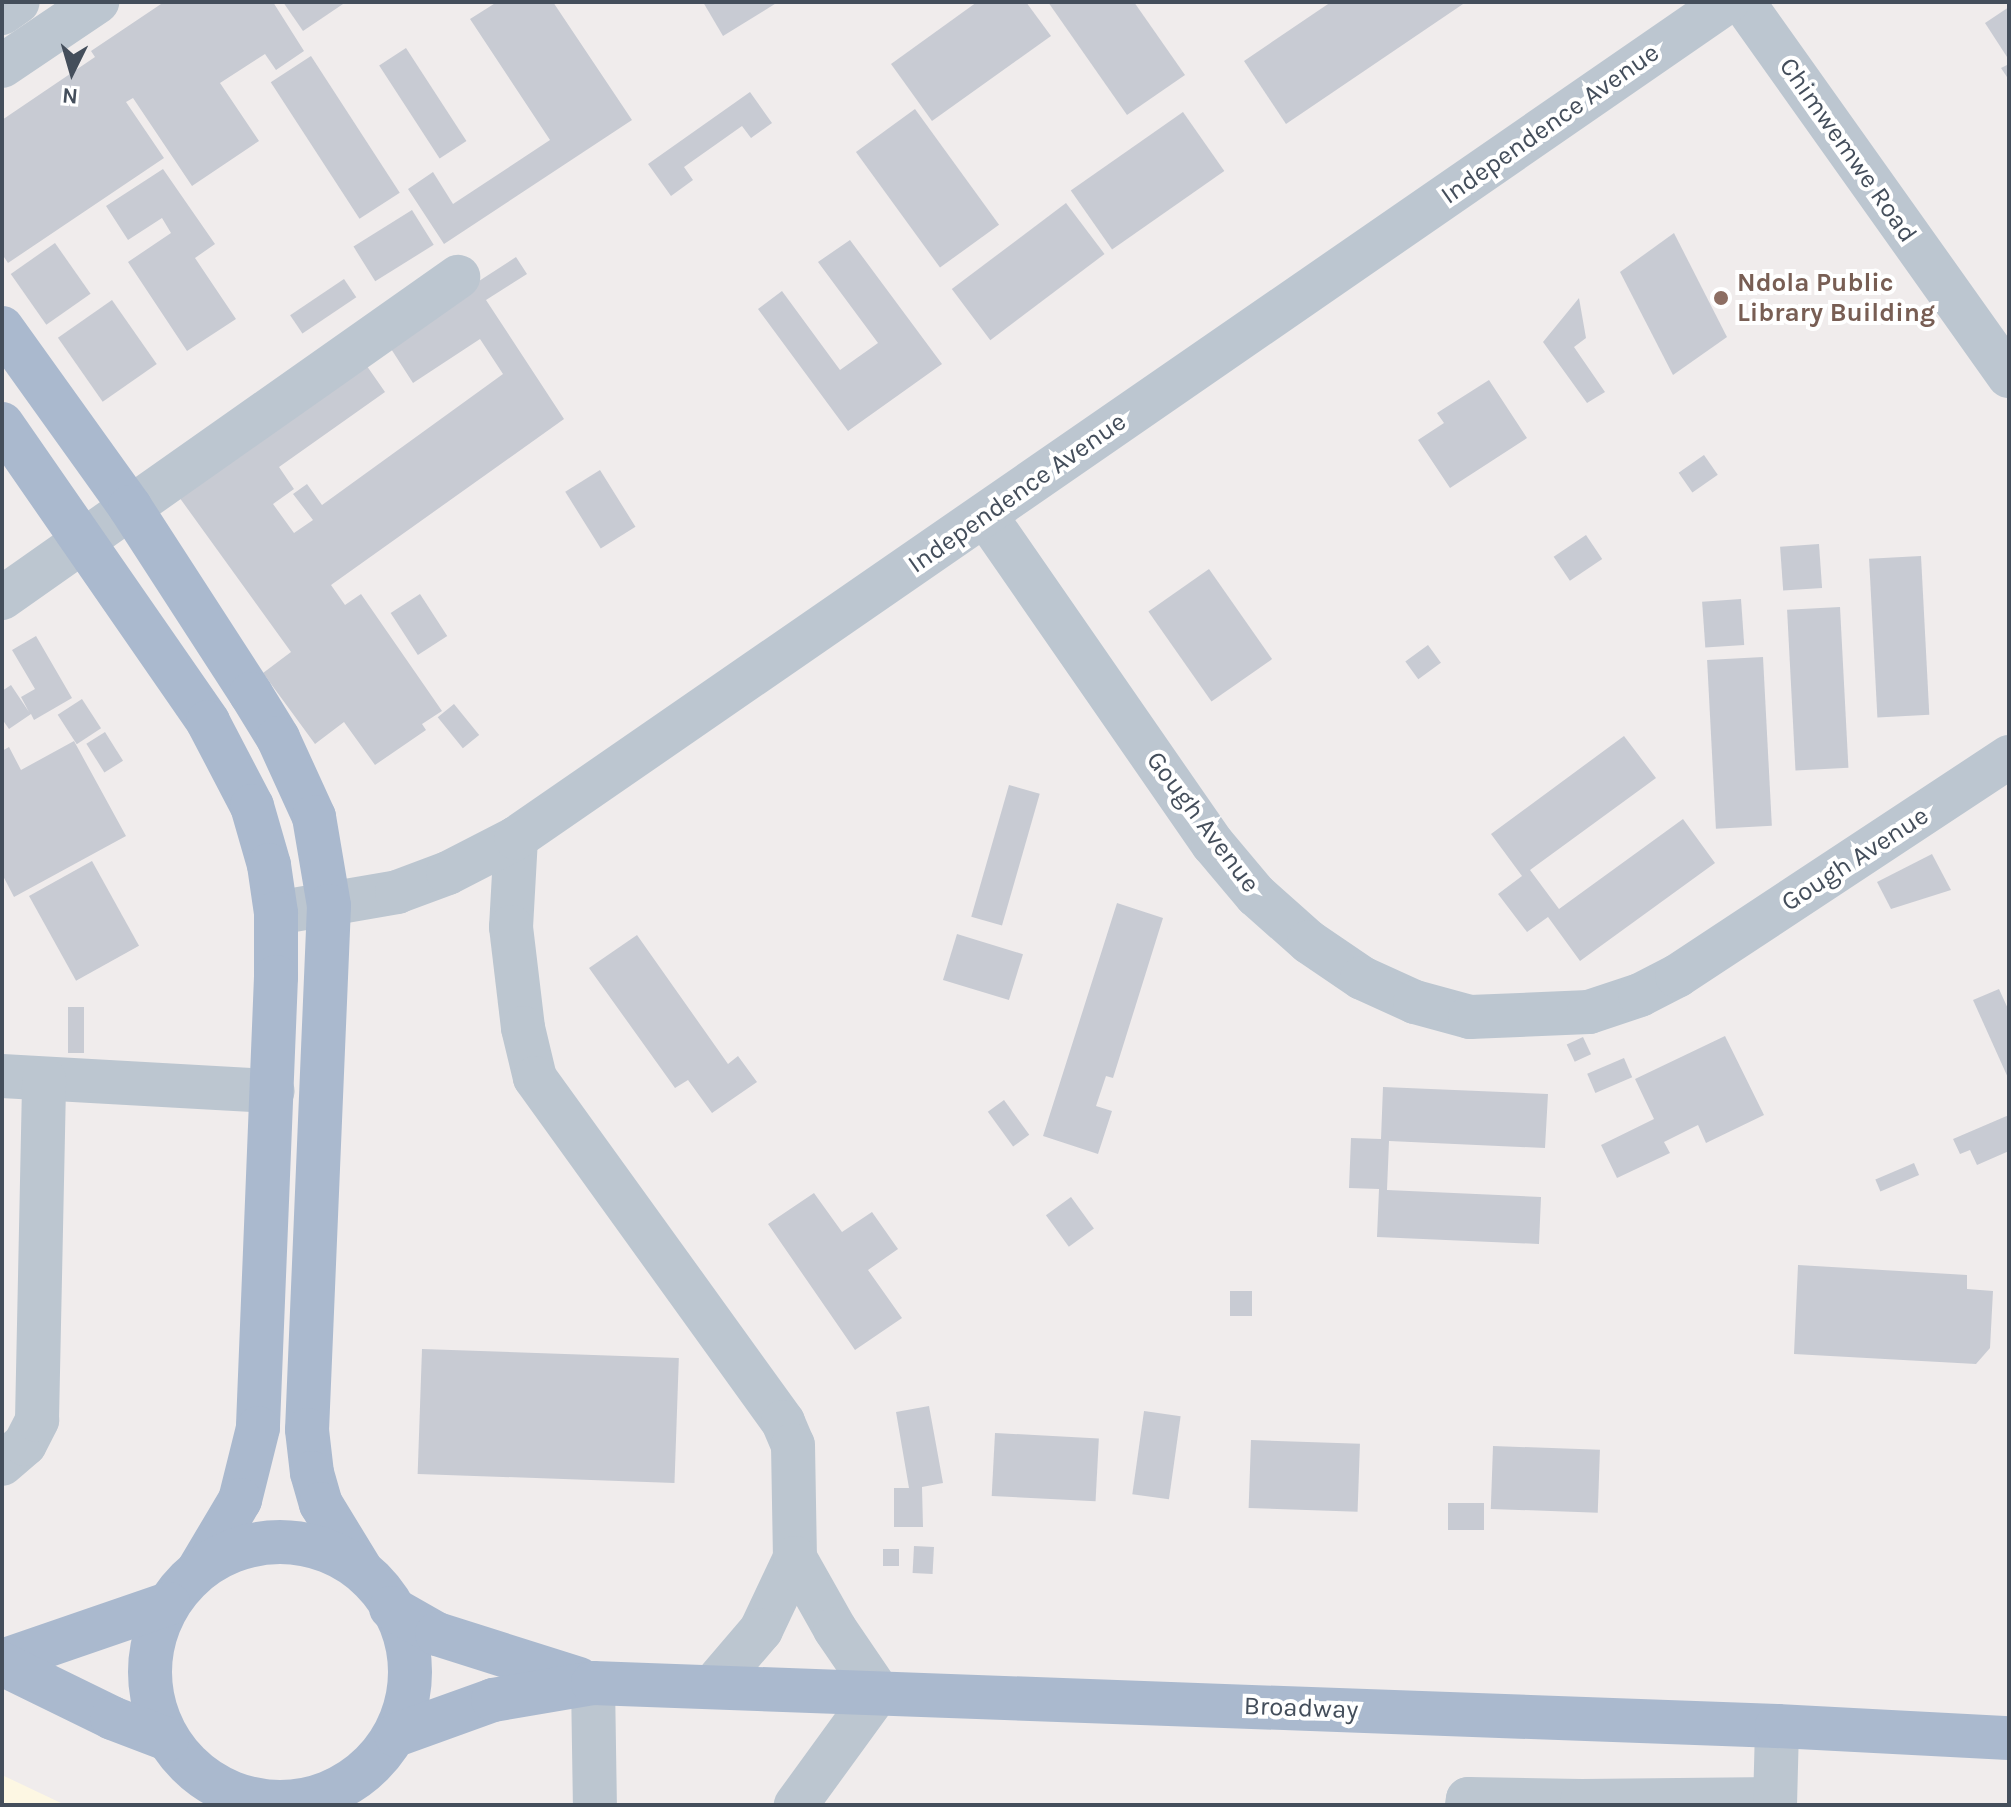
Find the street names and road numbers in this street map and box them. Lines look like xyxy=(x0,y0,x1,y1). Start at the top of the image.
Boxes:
street label: Independence Avenue xyxy=(1435,37,1665,211)
street label: Chimwemwe Road xyxy=(1773,52,1923,248)
street label: Independence Avenue xyxy=(902,406,1132,580)
street label: Gough Avenue xyxy=(1140,745,1266,899)
street label: Gough Avenue xyxy=(1776,800,1934,918)
street label: Broadway xyxy=(1243,1690,1359,1726)

